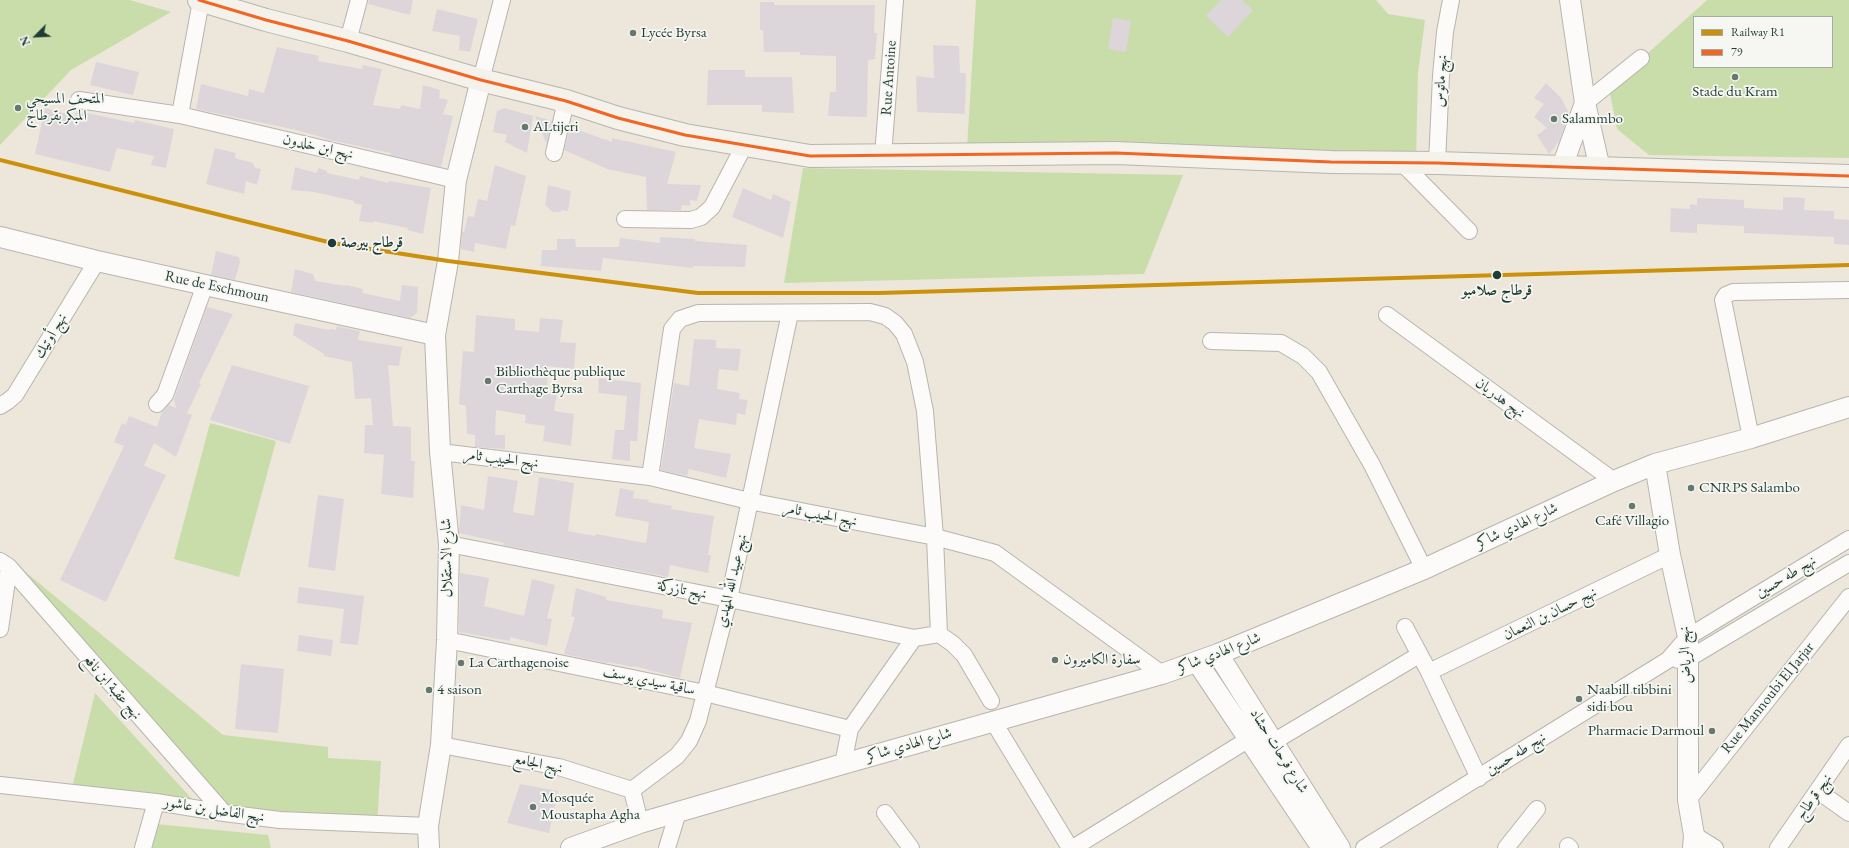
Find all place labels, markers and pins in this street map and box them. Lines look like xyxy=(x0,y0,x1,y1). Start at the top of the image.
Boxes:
place label: Lycée Byrsa xyxy=(641,24,707,42)
marker: Lycée Byrsa xyxy=(628,28,638,38)
marker: Stade du Kram xyxy=(1730,72,1740,82)
place label: Stade du Kram xyxy=(1692,83,1778,101)
place label: المتحف المسيحي المبكر بقرطاج xyxy=(26,90,104,125)
marker: المتحف المسيحي المبكر بقرطاج xyxy=(13,103,23,113)
place label: Salammbo xyxy=(1562,110,1623,128)
marker: Salammbo xyxy=(1549,114,1559,124)
place label: ALtijeri xyxy=(533,118,578,136)
marker: ALtijeri xyxy=(520,122,530,132)
place label: قرطاج بيرصة xyxy=(341,234,403,252)
marker: قرطاج بيرصة xyxy=(326,237,338,249)
marker: قرطاج صلامبو xyxy=(1491,269,1503,281)
place label: قرطاج صلامبو xyxy=(1462,282,1532,300)
place label: Bibliothèque publique Carthage Byrsa xyxy=(496,363,625,398)
marker: Bibliothèque publique Carthage Byrsa xyxy=(483,376,493,386)
place label: CNRPS Salambo xyxy=(1699,479,1800,497)
marker: CNRPS Salambo xyxy=(1686,483,1696,493)
marker: Café Villagio xyxy=(1627,501,1637,511)
place label: Café Villagio xyxy=(1595,512,1669,530)
place label: سفارة الكاميرون xyxy=(1063,651,1140,669)
place label: La Carthagenoise xyxy=(469,654,569,672)
marker: سفارة الكاميرون xyxy=(1050,655,1060,665)
marker: La Carthagenoise xyxy=(456,658,466,668)
place label: 4 saison xyxy=(437,681,482,699)
place label: Naabill tibbini sidi bou xyxy=(1587,681,1672,716)
marker: 4 saison xyxy=(424,685,434,695)
marker: Naabill tibbini sidi bou xyxy=(1574,694,1584,704)
place label: Pharmacie Darmoul xyxy=(1588,722,1704,740)
marker: Pharmacie Darmoul xyxy=(1707,726,1717,736)
place label: Mosquée Moustapha Agha xyxy=(541,789,640,824)
marker: Mosquée Moustapha Agha xyxy=(528,802,538,812)

